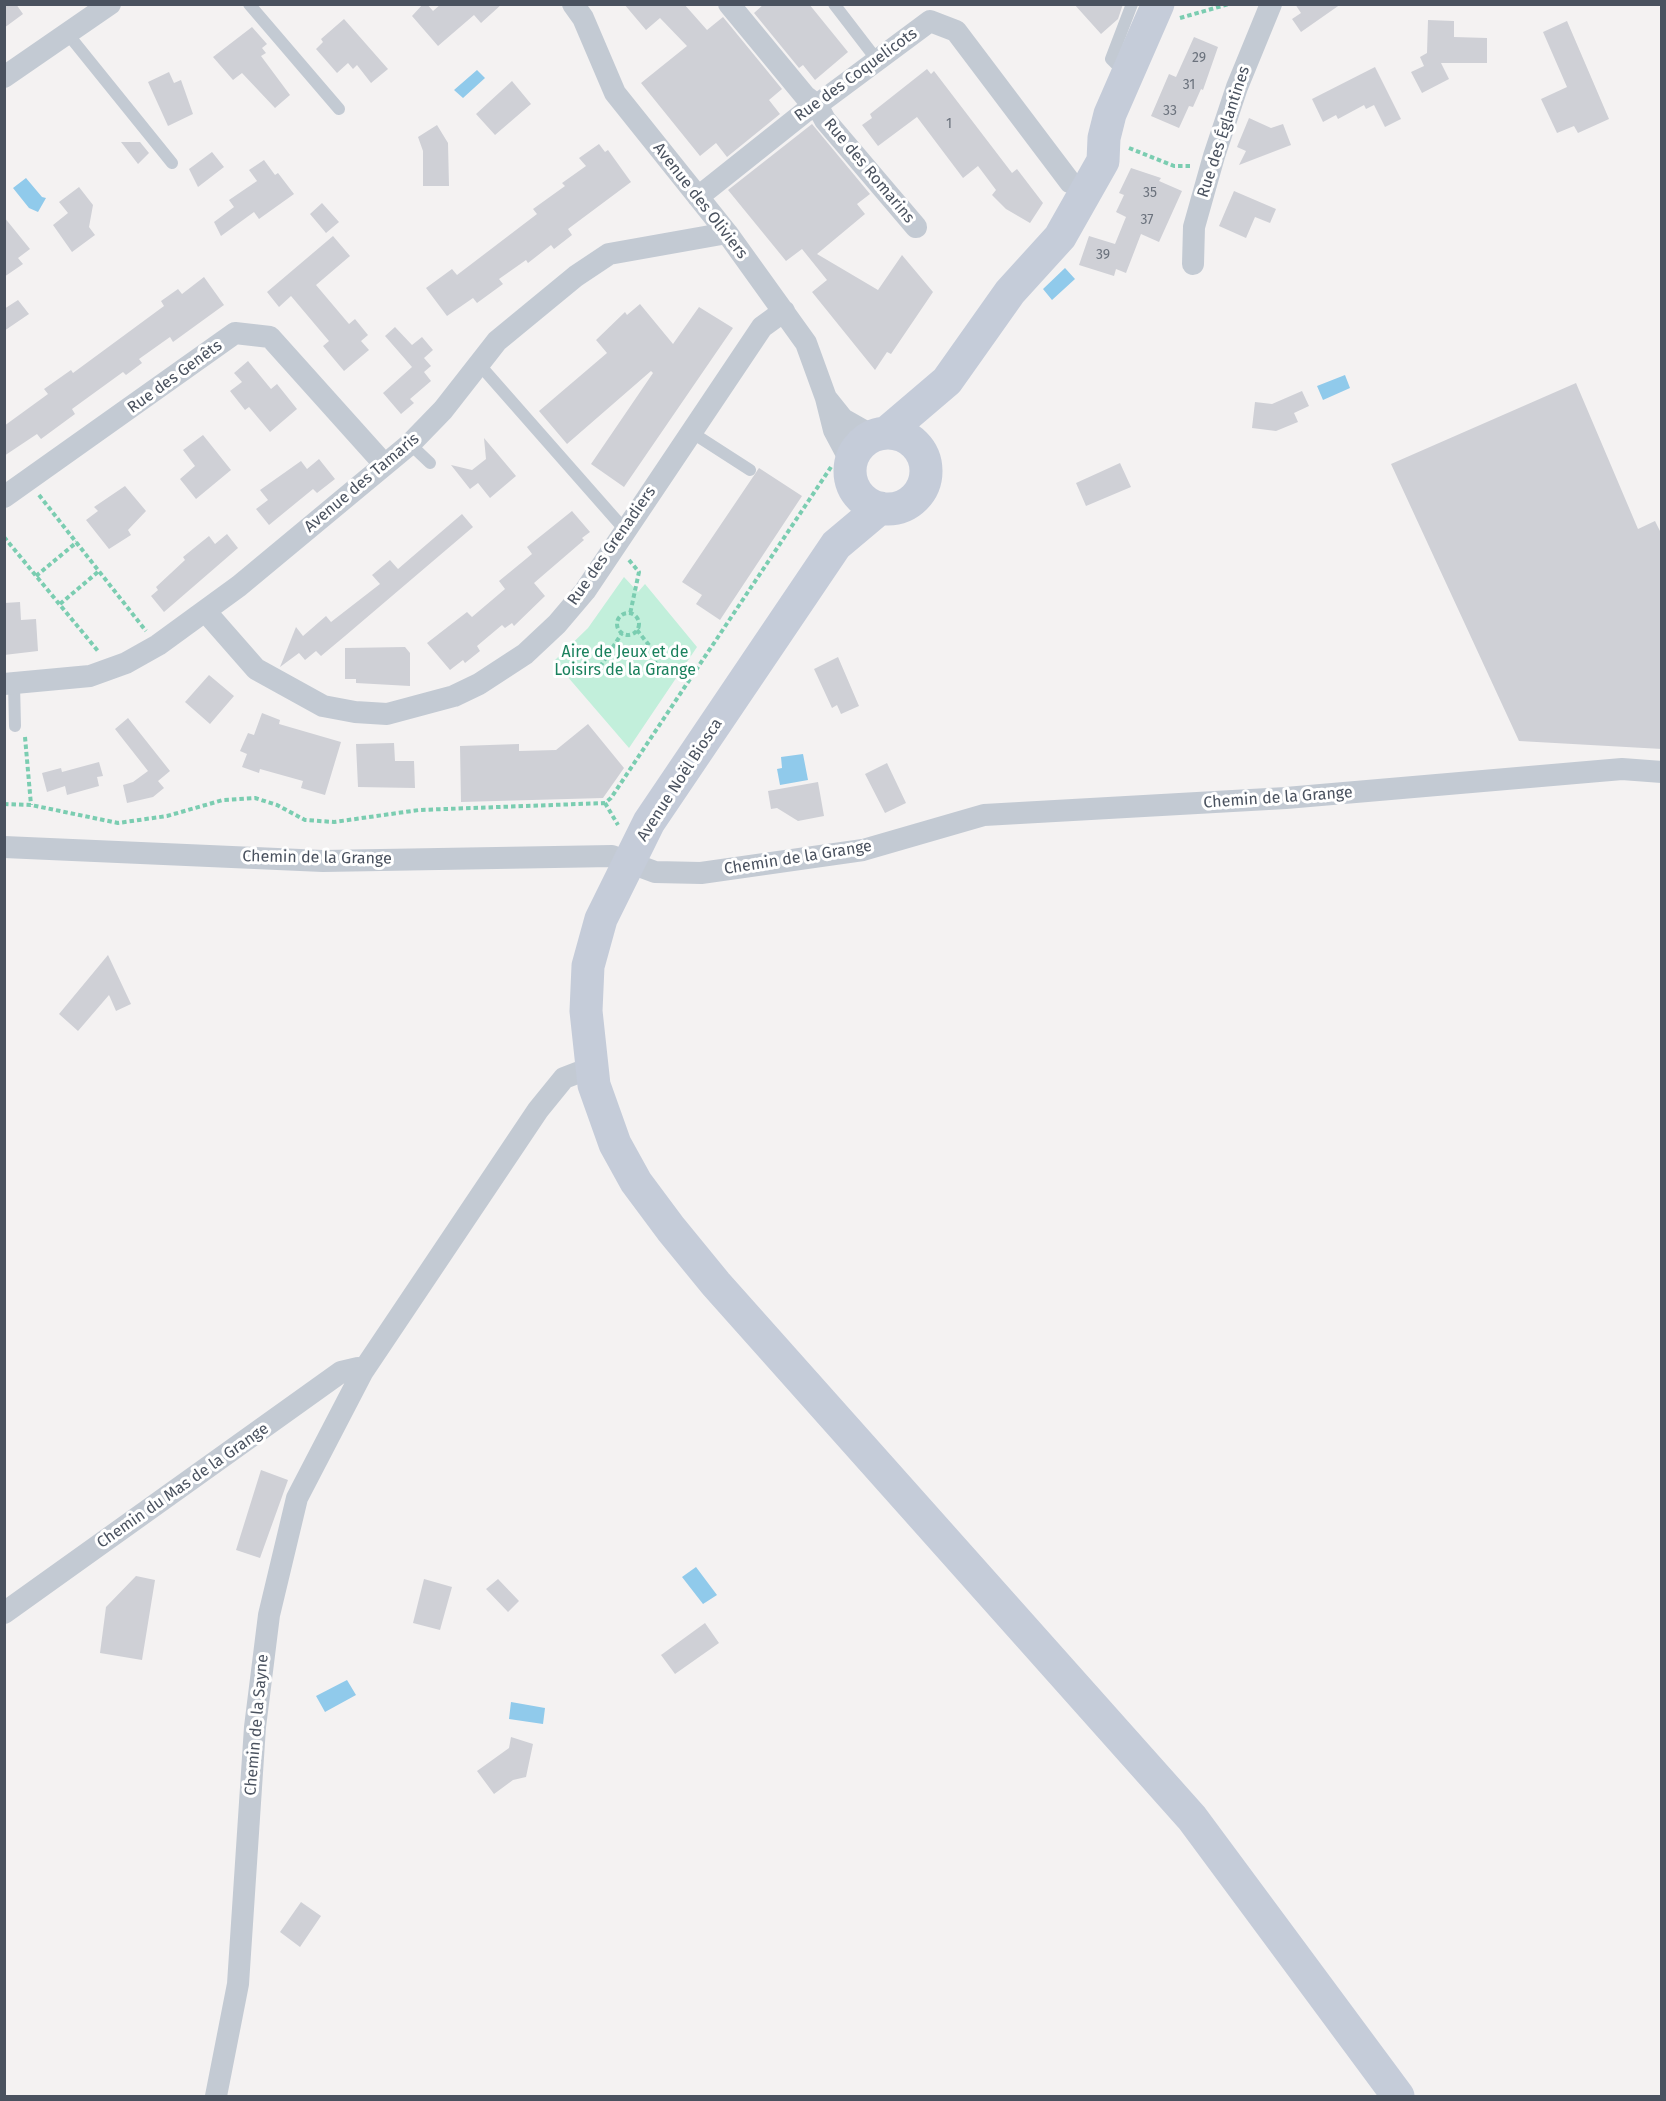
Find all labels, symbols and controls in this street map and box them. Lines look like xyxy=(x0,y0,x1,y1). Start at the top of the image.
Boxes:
street label: Rue des Coquelicots xyxy=(791,24,921,126)
house number: 29 xyxy=(1192,50,1206,66)
street label: Rue des Églantines xyxy=(1194,64,1254,200)
house number: 31 xyxy=(1183,77,1195,93)
house number: 33 xyxy=(1163,103,1177,119)
street label: Rue des Romarins xyxy=(820,115,918,227)
house number: 1 xyxy=(946,116,952,132)
street label: Avenue des Oliviers xyxy=(649,139,751,263)
house number: 35 xyxy=(1143,185,1157,201)
house number: 37 xyxy=(1140,212,1154,228)
house number: 39 xyxy=(1096,247,1110,263)
street label: Rue des Genêts xyxy=(124,336,226,418)
street label: Avenue des Tamaris xyxy=(301,429,423,537)
street label: Rue des Grenadiers xyxy=(564,483,660,609)
park label: Aire de Jeux et de Loisirs de la Grange xyxy=(554,643,696,681)
street label: Avenue Noël Biosca xyxy=(633,715,727,845)
street label: Chemin de la Grange xyxy=(1203,783,1353,813)
street label: Chemin de la Grange xyxy=(723,837,873,879)
street label: Chemin de la Grange xyxy=(242,847,392,869)
street label: Chemin du Mas de la Grange xyxy=(93,1419,273,1553)
street label: Chemin de la Sayne xyxy=(241,1653,273,1797)

